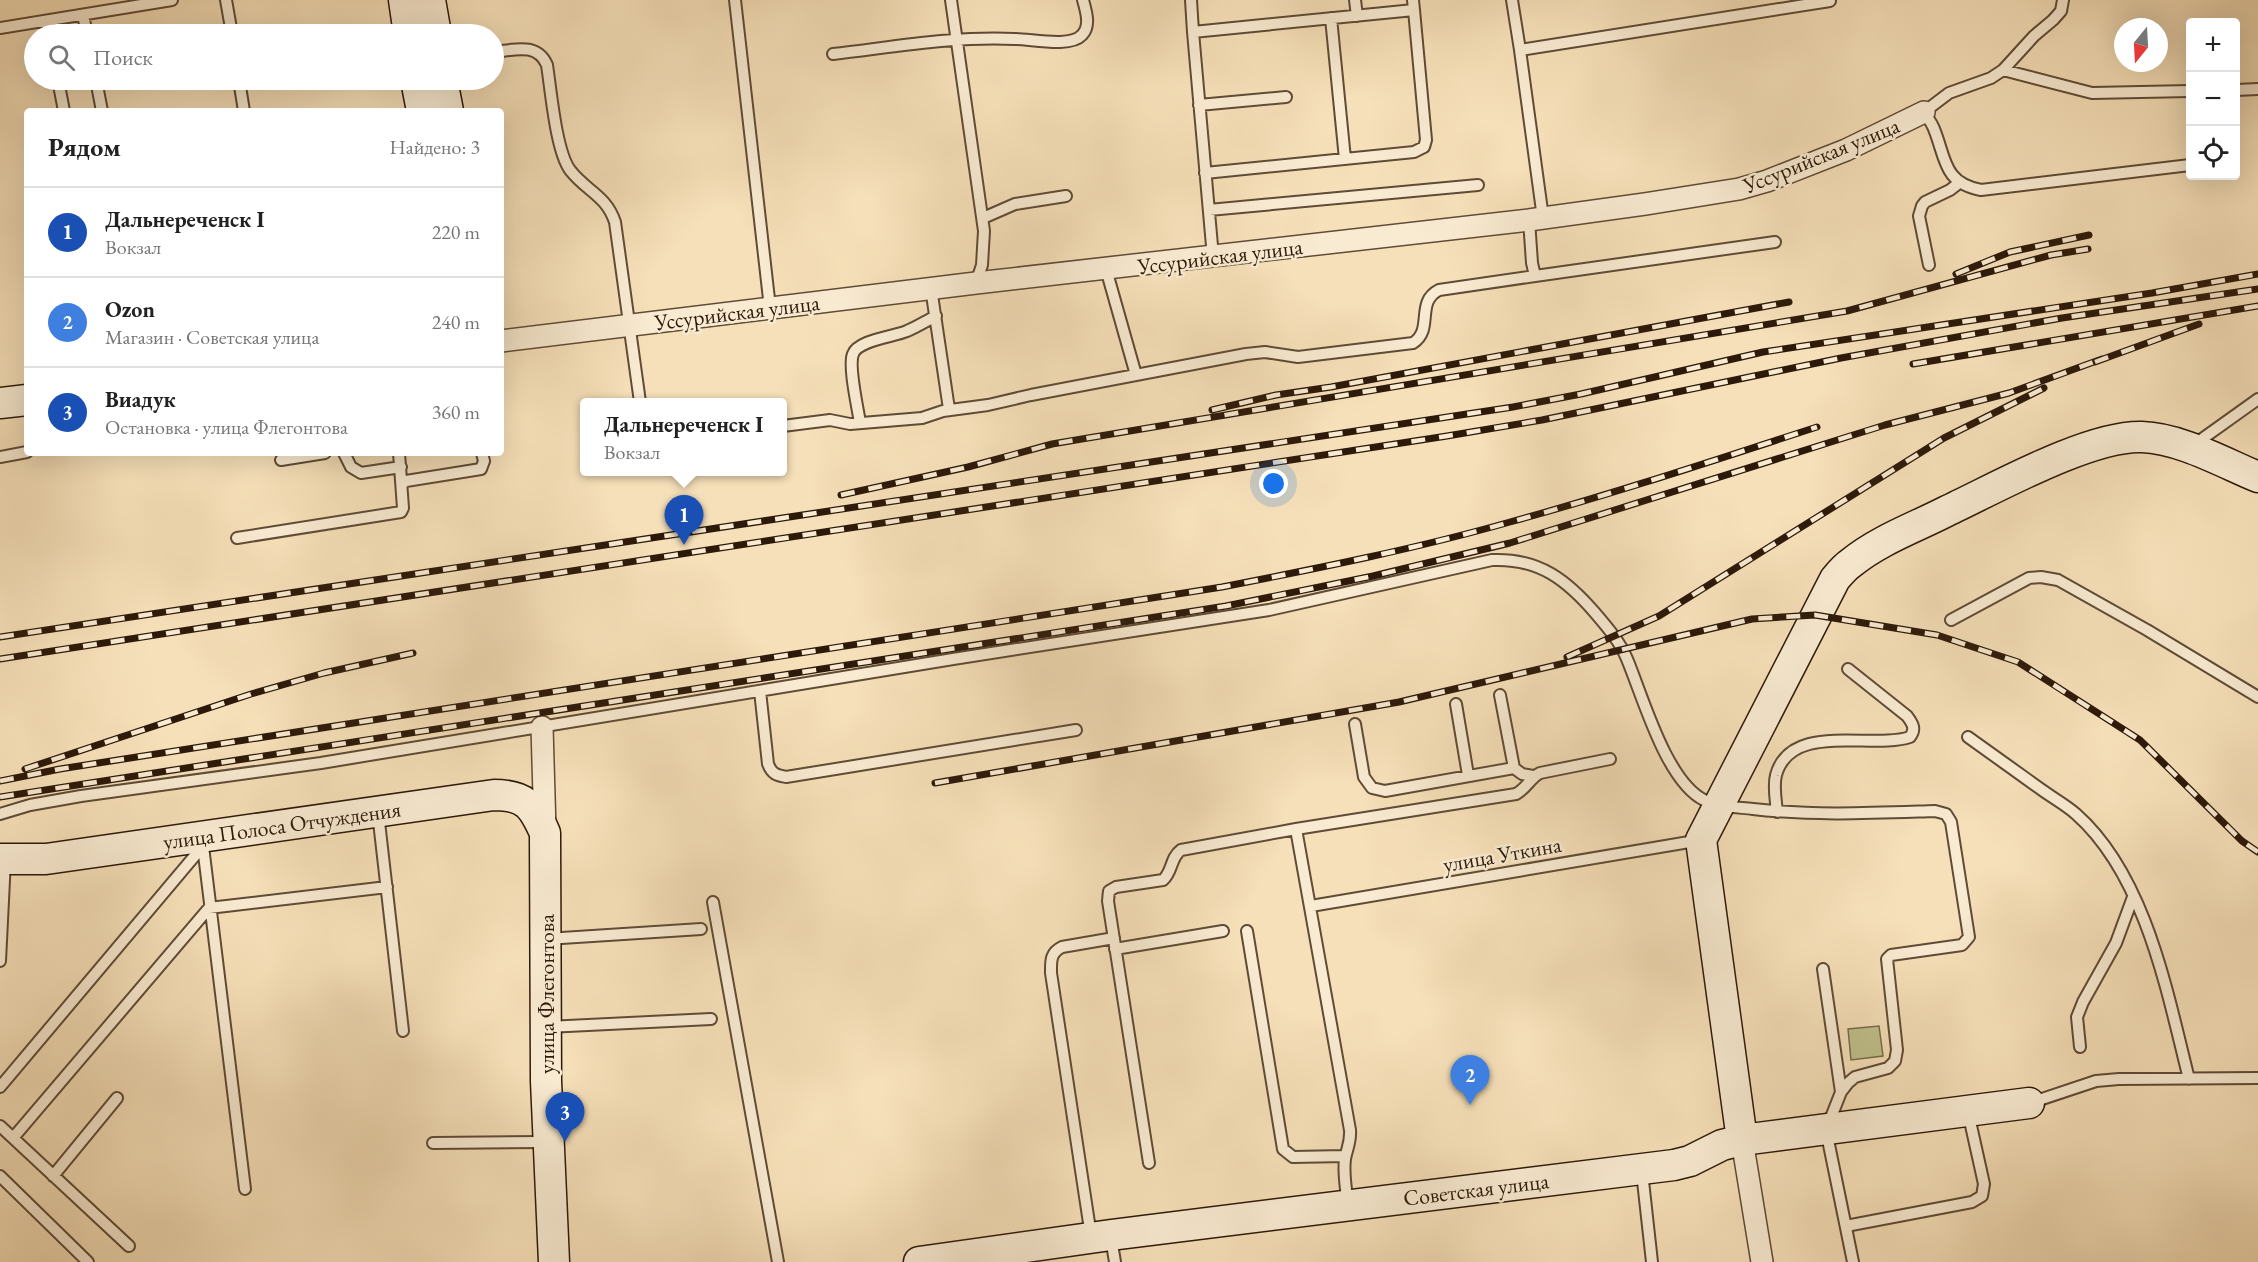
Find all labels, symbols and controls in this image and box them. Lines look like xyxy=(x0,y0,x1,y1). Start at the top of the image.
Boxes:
north arrow xyxy=(2114,18,2168,72)
map controls xyxy=(2186,18,2240,180)
button: + xyxy=(2186,18,2240,72)
search box xyxy=(24,24,504,90)
icon: search xyxy=(45,41,78,74)
text: Поиск xyxy=(93,43,153,72)
button: − xyxy=(2186,72,2240,126)
street label: Уссурийская улица xyxy=(1738,111,1904,200)
button: locate xyxy=(2186,126,2240,180)
text: Рядом xyxy=(48,130,121,164)
text: Найдено: 3 xyxy=(389,134,480,160)
text: Дальнереченск I xyxy=(105,205,264,234)
text: 1 xyxy=(62,219,73,245)
text: 220 m xyxy=(432,219,480,245)
street label: Уссурийская улица xyxy=(1135,232,1305,281)
text: Вокзал xyxy=(105,234,161,260)
street label: Уссурийская улица xyxy=(652,288,822,337)
text: Ozon xyxy=(105,295,155,324)
text: 2 xyxy=(62,309,73,335)
text: 240 m xyxy=(432,309,480,335)
text: Магазин · Советская улица xyxy=(105,324,319,350)
text: Виадук xyxy=(105,385,176,414)
popup xyxy=(580,398,787,476)
text: 3 xyxy=(62,399,73,425)
text: 360 m xyxy=(432,399,480,425)
text: Дальнереченск I xyxy=(604,410,763,439)
text: Остановка · улица Флегонтова xyxy=(105,414,348,440)
text: Вокзал xyxy=(604,439,660,465)
your location xyxy=(1259,469,1288,498)
pin: 1 xyxy=(664,496,704,545)
street label: улица Полоса Отчуждения xyxy=(161,794,403,857)
street label: улица Уткина xyxy=(1441,830,1564,879)
street label: улица Флегонтова xyxy=(532,914,561,1074)
pin: 2 xyxy=(1450,1056,1490,1105)
pin: 3 xyxy=(546,1092,584,1142)
street label: Советская улица xyxy=(1402,1166,1551,1213)

